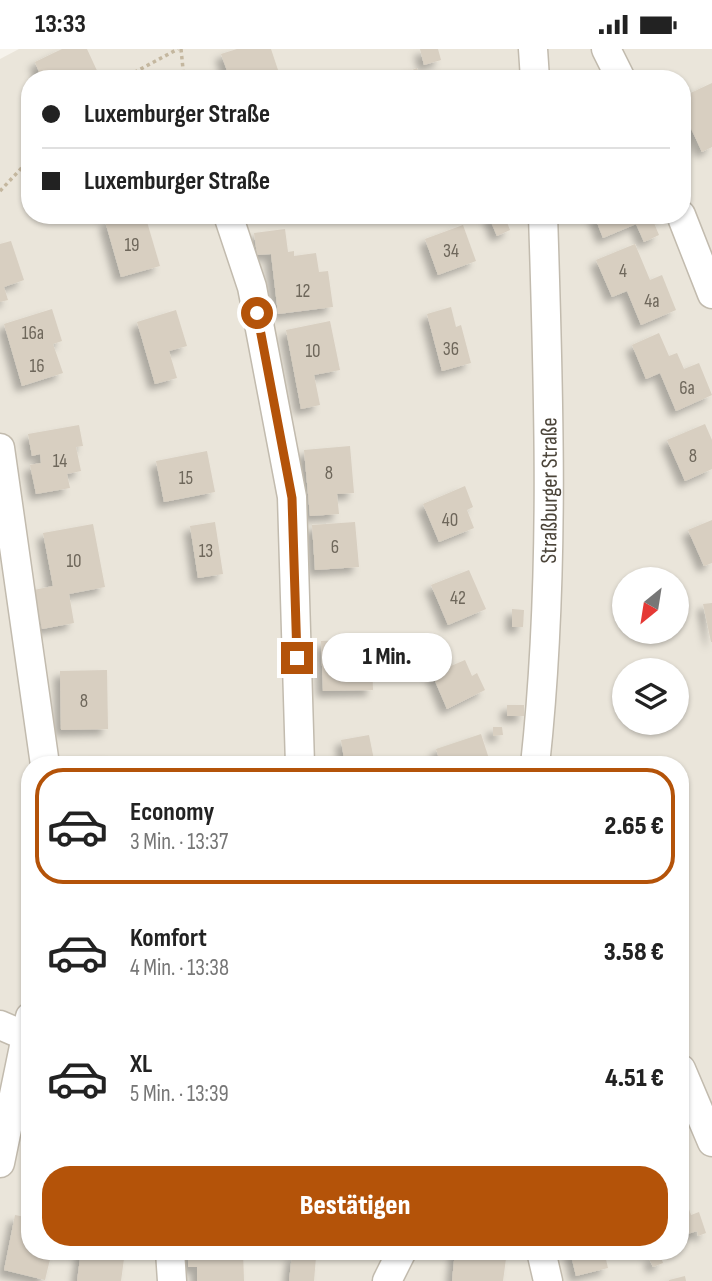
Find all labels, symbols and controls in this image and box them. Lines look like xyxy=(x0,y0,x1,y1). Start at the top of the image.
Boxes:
text: 13:33 xyxy=(35,9,86,40)
text: Luxemburger Straße xyxy=(84,99,270,130)
text: Luxemburger Straße xyxy=(84,166,270,197)
house number: 19 xyxy=(124,234,140,257)
house number: 34 xyxy=(443,240,459,263)
house number: 4 xyxy=(619,260,627,283)
house number: 12 xyxy=(296,280,310,303)
house number: 4a xyxy=(644,290,660,313)
route start xyxy=(241,297,273,329)
house number: 16a xyxy=(22,322,44,345)
house number: 36 xyxy=(443,338,459,361)
house number: 10 xyxy=(305,340,321,363)
house number: 16 xyxy=(30,355,44,378)
house number: 6a xyxy=(679,377,695,400)
street label: Straßburger Straße xyxy=(535,417,564,564)
house number: 8 xyxy=(689,445,697,468)
house number: 14 xyxy=(53,450,67,473)
house number: 8 xyxy=(325,462,333,485)
house number: 15 xyxy=(179,467,193,490)
house number: 40 xyxy=(442,509,458,532)
house number: 6 xyxy=(331,536,339,559)
house number: 13 xyxy=(199,540,213,563)
house number: 10 xyxy=(66,550,82,573)
north arrow xyxy=(612,567,690,644)
map controls xyxy=(612,567,689,735)
house number: 42 xyxy=(450,587,466,610)
callout: 1 Min. xyxy=(322,633,451,683)
route end xyxy=(281,642,313,674)
text: 1 Min. xyxy=(363,643,411,671)
button: layers xyxy=(612,658,689,735)
house number: 8 xyxy=(80,690,88,713)
icon: car xyxy=(46,795,109,858)
text: Economy xyxy=(130,797,214,828)
text: 2.65 € xyxy=(605,811,664,842)
text: 3 Min. · 13:37 xyxy=(130,828,228,856)
icon: car xyxy=(46,921,109,984)
text: Komfort xyxy=(130,923,207,954)
text: 3.58 € xyxy=(604,937,664,968)
text: 4 Min. · 13:38 xyxy=(130,954,229,982)
icon: car xyxy=(46,1047,109,1110)
text: XL xyxy=(130,1049,152,1080)
text: 4.51 € xyxy=(605,1063,664,1094)
text: 5 Min. · 13:39 xyxy=(130,1080,229,1108)
button: Bestätigen xyxy=(42,1166,668,1246)

